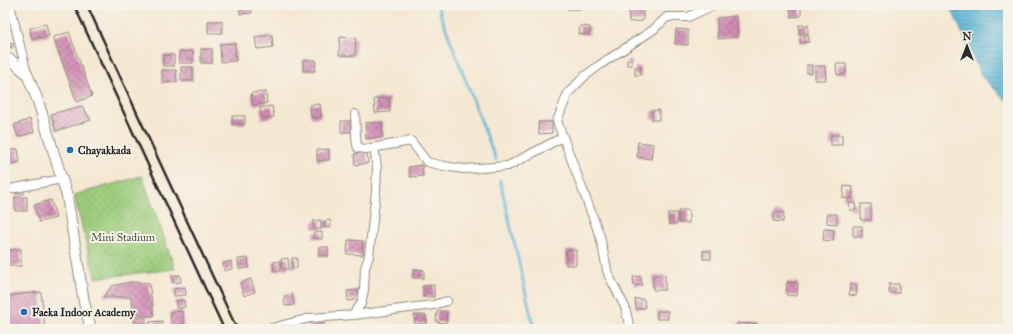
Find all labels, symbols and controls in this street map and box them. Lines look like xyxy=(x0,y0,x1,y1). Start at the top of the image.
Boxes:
north arrow xyxy=(947,26,987,66)
text: N xyxy=(962,30,972,43)
place label: Chayakkada xyxy=(78,144,131,158)
marker: Chayakkada xyxy=(65,145,75,155)
park label: Mini Stadium xyxy=(91,231,156,244)
place label: Faeka Indoor Academy xyxy=(32,306,136,320)
marker: Faeka Indoor Academy xyxy=(19,307,29,317)

